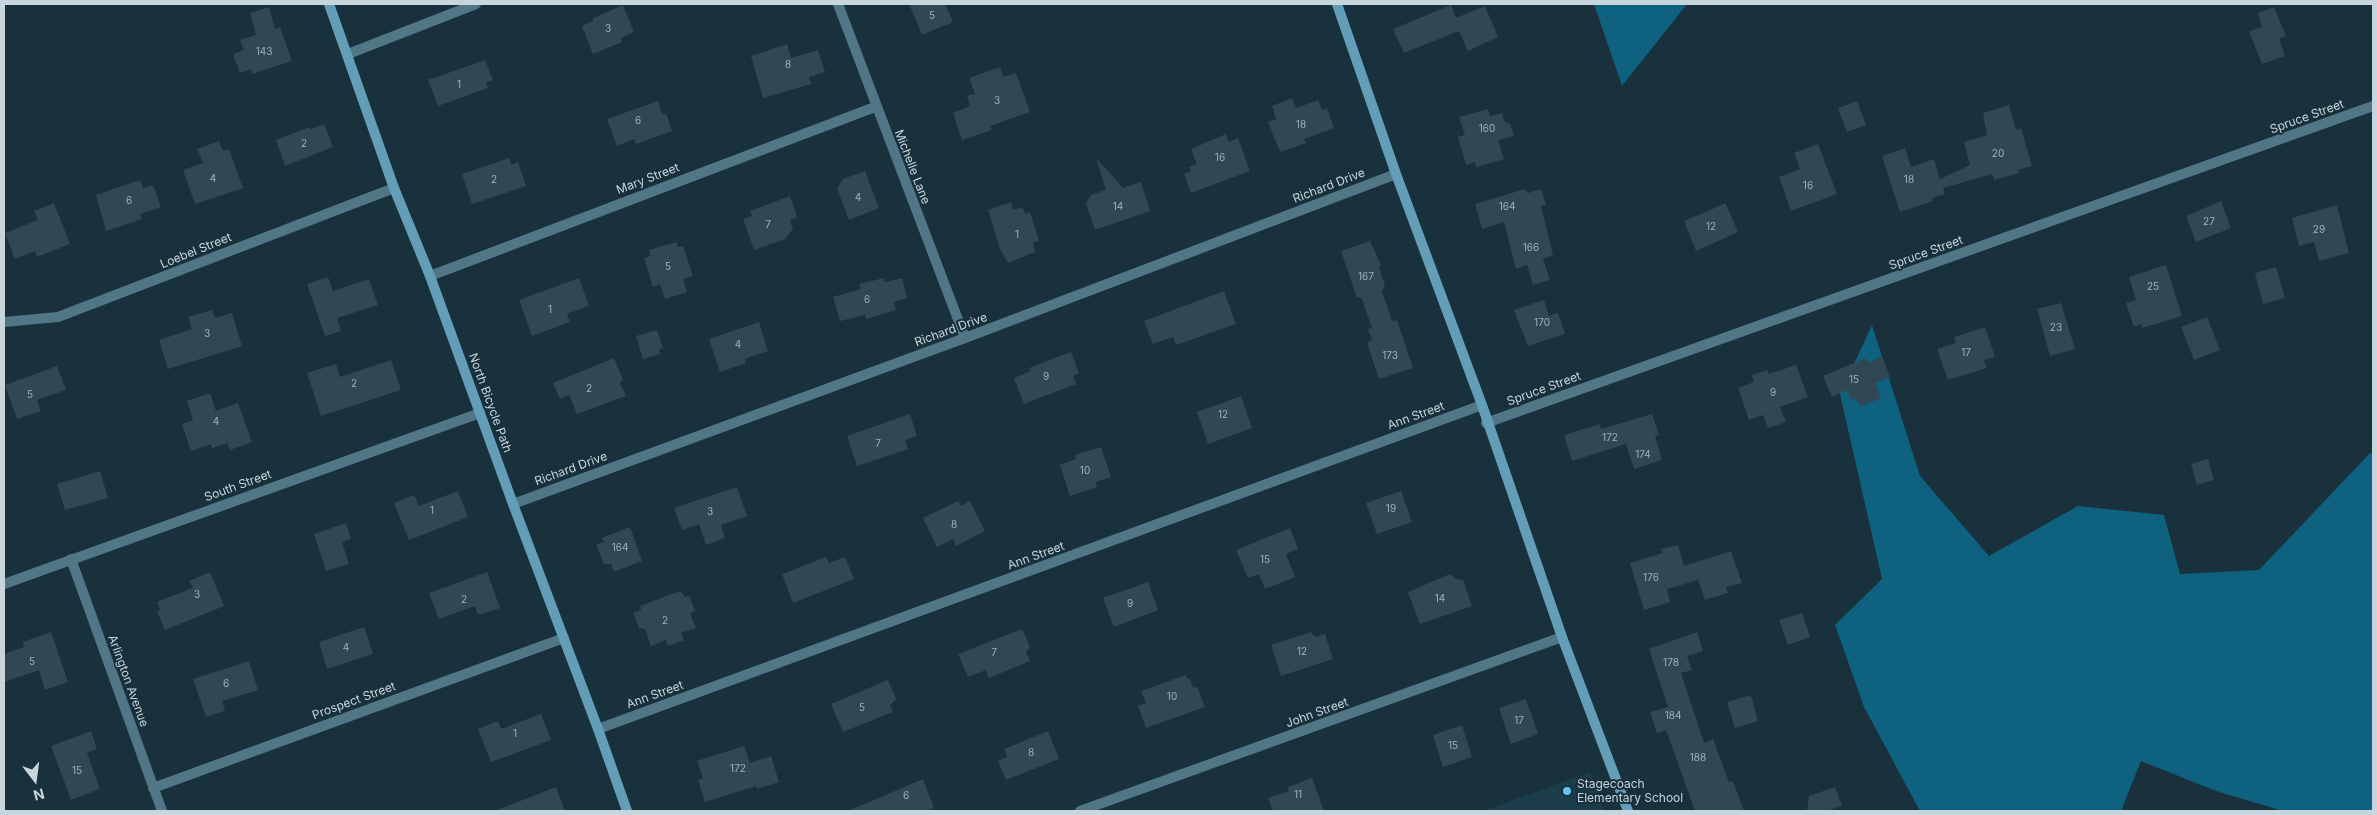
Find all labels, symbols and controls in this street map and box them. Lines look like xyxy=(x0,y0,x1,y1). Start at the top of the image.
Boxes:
house number: 5 xyxy=(929,10,935,22)
house number: 3 xyxy=(605,23,611,35)
house number: 143 xyxy=(256,46,272,58)
house number: 8 xyxy=(785,59,791,71)
house number: 1 xyxy=(457,79,461,91)
house number: 3 xyxy=(994,95,1000,107)
street label: Spruce Street xyxy=(2268,97,2346,137)
house number: 6 xyxy=(635,115,641,127)
house number: 18 xyxy=(1296,119,1306,131)
house number: 160 xyxy=(1479,123,1495,135)
street label: Michelle Lane xyxy=(891,128,933,206)
house number: 2 xyxy=(301,138,307,150)
house number: 20 xyxy=(1992,148,2004,160)
house number: 16 xyxy=(1215,152,1225,164)
street label: Mary Street xyxy=(614,160,682,198)
street label: Richard Drive xyxy=(1291,166,1367,206)
house number: 4 xyxy=(210,173,216,185)
house number: 2 xyxy=(491,174,497,186)
house number: 18 xyxy=(1904,174,1914,186)
house number: 16 xyxy=(1803,180,1813,192)
house number: 4 xyxy=(855,192,861,204)
house number: 6 xyxy=(126,195,132,207)
house number: 14 xyxy=(1113,201,1123,213)
house number: 164 xyxy=(1499,201,1515,213)
house number: 27 xyxy=(2203,216,2215,228)
house number: 7 xyxy=(765,219,771,231)
house number: 12 xyxy=(1706,221,1716,233)
house number: 29 xyxy=(2313,224,2325,236)
house number: 1 xyxy=(1015,229,1019,241)
street label: Loebel Street xyxy=(158,230,234,272)
street label: Spruce Street xyxy=(1887,233,1965,273)
house number: 166 xyxy=(1523,242,1539,254)
house number: 5 xyxy=(665,261,671,273)
house number: 167 xyxy=(1358,271,1374,283)
house number: 25 xyxy=(2147,281,2159,293)
house number: 6 xyxy=(864,294,870,306)
house number: 1 xyxy=(548,304,552,316)
street label: Richard Drive xyxy=(913,310,989,350)
house number: 170 xyxy=(1534,317,1550,329)
house number: 23 xyxy=(2050,322,2062,334)
house number: 3 xyxy=(204,328,210,340)
house number: 4 xyxy=(735,339,741,351)
house number: 17 xyxy=(1961,347,1971,359)
house number: 173 xyxy=(1382,350,1398,362)
street label: North Bicycle Path xyxy=(465,351,515,455)
street label: Spruce Street xyxy=(1505,369,1583,409)
house number: 9 xyxy=(1043,371,1049,383)
house number: 15 xyxy=(1849,374,1859,386)
house number: 2 xyxy=(351,378,357,390)
house number: 2 xyxy=(586,383,592,395)
house number: 9 xyxy=(1770,387,1776,399)
house number: 5 xyxy=(27,389,33,401)
street label: Ann Street xyxy=(1385,399,1447,433)
house number: 12 xyxy=(1218,409,1228,421)
house number: 4 xyxy=(213,416,219,428)
house number: 172 xyxy=(1602,432,1618,444)
house number: 7 xyxy=(875,438,881,450)
street label: Richard Drive xyxy=(533,449,609,489)
house number: 174 xyxy=(1635,449,1651,461)
house number: 10 xyxy=(1080,465,1090,477)
street label: South Street xyxy=(203,467,273,505)
house number: 19 xyxy=(1386,503,1396,515)
house number: 1 xyxy=(430,505,434,517)
house number: 3 xyxy=(707,506,713,518)
house number: 8 xyxy=(951,519,957,531)
street label: Ann Street xyxy=(1005,539,1067,573)
house number: 164 xyxy=(612,542,628,554)
house number: 15 xyxy=(1260,554,1270,566)
house number: 176 xyxy=(1643,572,1659,584)
house number: 3 xyxy=(194,589,200,601)
house number: 14 xyxy=(1435,593,1445,605)
house number: 2 xyxy=(461,594,467,606)
house number: 9 xyxy=(1127,598,1133,610)
house number: 2 xyxy=(662,615,668,627)
street label: Arlington Avenue xyxy=(105,633,151,729)
house number: 4 xyxy=(343,642,349,654)
house number: 12 xyxy=(1297,646,1307,658)
house number: 7 xyxy=(991,647,997,659)
house number: 5 xyxy=(29,656,35,668)
house number: 178 xyxy=(1663,657,1679,669)
house number: 6 xyxy=(223,678,229,690)
street label: Ann Street xyxy=(624,678,686,712)
street label: Prospect Street xyxy=(310,679,398,723)
house number: 10 xyxy=(1167,691,1177,703)
street label: John Street xyxy=(1284,695,1350,731)
house number: 5 xyxy=(859,702,865,714)
house number: 184 xyxy=(1665,710,1681,722)
house number: 17 xyxy=(1514,715,1524,727)
house number: 1 xyxy=(513,728,517,740)
house number: 15 xyxy=(1448,740,1458,752)
house number: 8 xyxy=(1028,747,1034,759)
house number: 188 xyxy=(1690,752,1706,764)
north arrow xyxy=(10,755,60,805)
house number: 172 xyxy=(730,763,746,775)
house number: 15 xyxy=(72,765,82,777)
place label: Stagecoach Elementary School xyxy=(1577,777,1683,805)
text: N xyxy=(32,785,46,805)
marker: Stagecoach Elementary School xyxy=(1561,785,1573,797)
house number: 11 xyxy=(1294,789,1302,801)
house number: 6 xyxy=(903,790,909,802)

